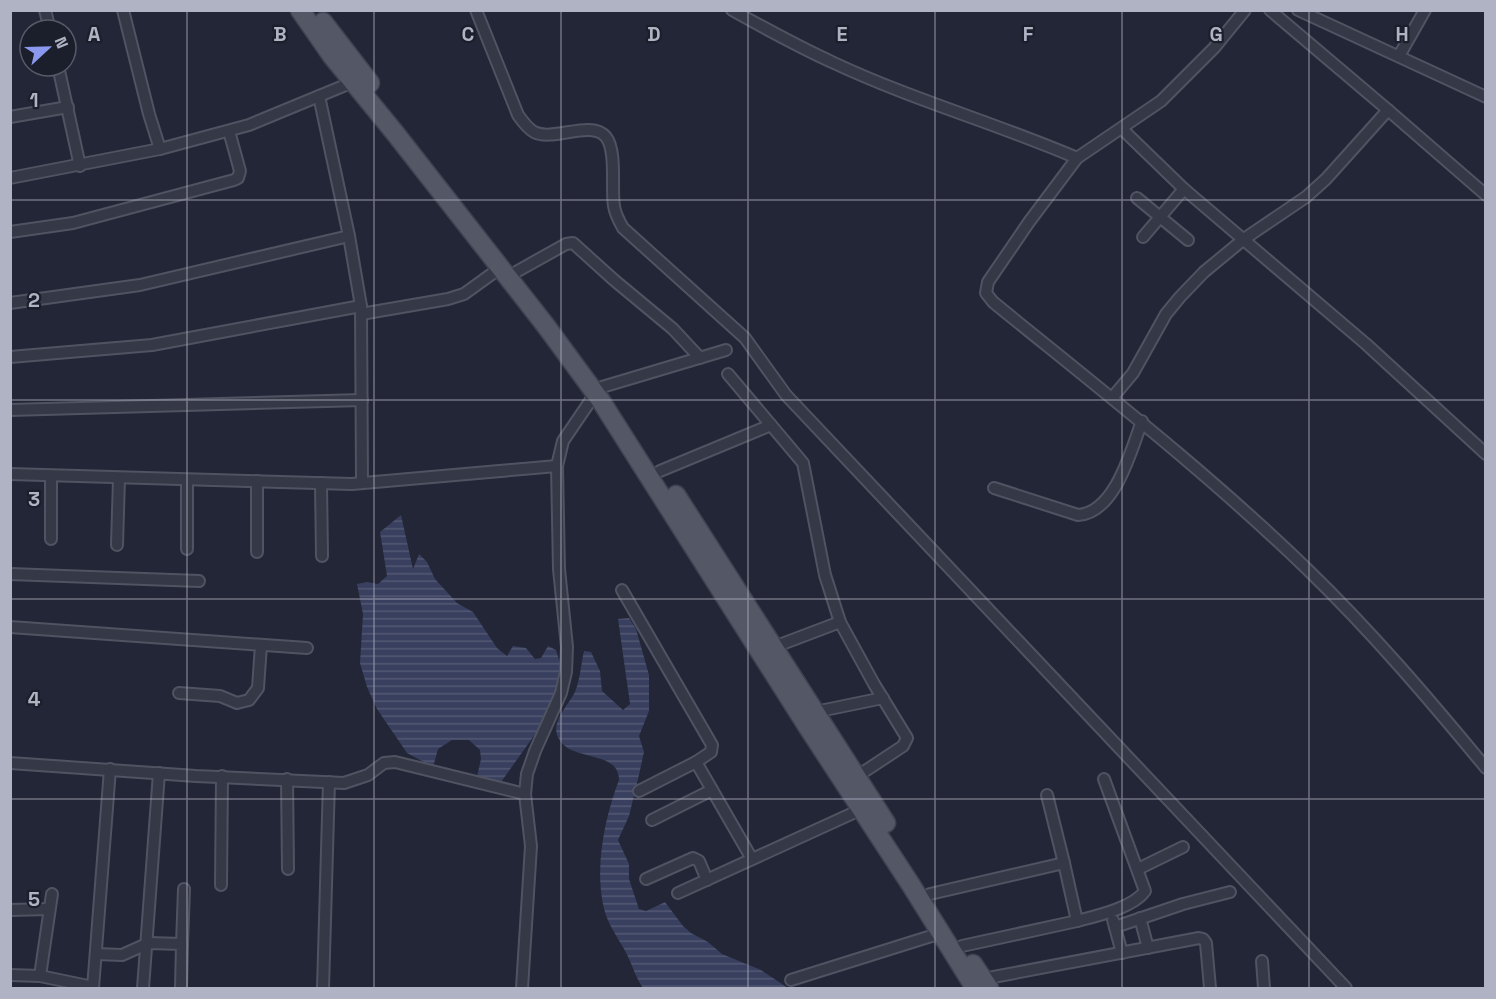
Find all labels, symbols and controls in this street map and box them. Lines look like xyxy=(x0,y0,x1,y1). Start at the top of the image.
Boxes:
north arrow xyxy=(18,18,78,78)
text: A xyxy=(88,21,101,47)
text: B xyxy=(273,21,287,47)
text: C xyxy=(462,21,475,47)
text: D xyxy=(647,21,661,47)
text: E xyxy=(836,21,848,47)
text: F xyxy=(1023,21,1034,47)
text: G xyxy=(1209,21,1223,47)
text: H xyxy=(1395,21,1409,47)
text: N xyxy=(50,34,73,51)
text: 1 xyxy=(29,87,39,113)
text: 2 xyxy=(28,287,40,313)
text: 3 xyxy=(28,486,40,512)
text: 4 xyxy=(28,686,41,712)
text: 5 xyxy=(28,886,40,912)

